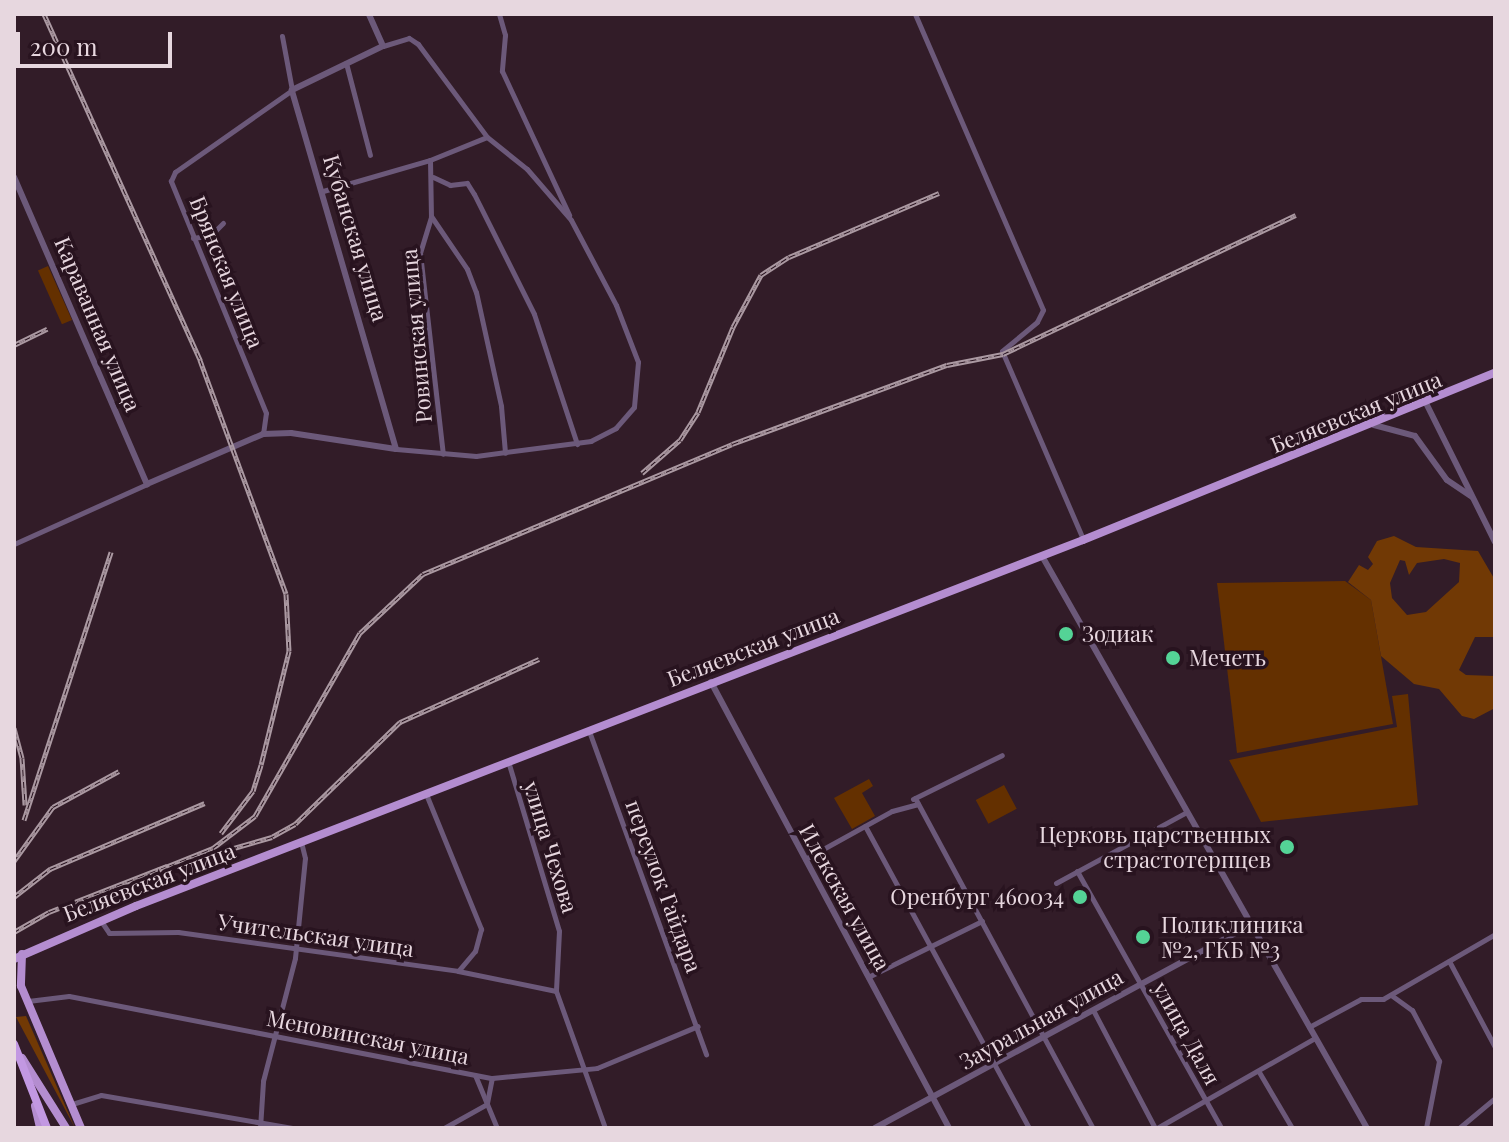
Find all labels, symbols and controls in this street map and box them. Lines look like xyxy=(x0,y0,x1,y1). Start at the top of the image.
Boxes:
scale bar xyxy=(20,16,176,66)
text: 200 m xyxy=(30,30,98,62)
street label: Кубанская улица xyxy=(318,152,394,324)
street label: Брянская улица xyxy=(184,192,270,352)
street label: Караванная улица xyxy=(49,233,147,415)
street label: Ровинская улица xyxy=(395,248,437,424)
street label: Беляевская улица xyxy=(1267,366,1445,458)
street label: Беляевская улица xyxy=(663,602,843,692)
place label: Зодиак xyxy=(1082,621,1154,647)
marker: Зодиак xyxy=(1057,625,1075,643)
place label: Мечеть xyxy=(1189,645,1266,671)
marker: Мечеть xyxy=(1164,649,1182,667)
street label: улица Чехова xyxy=(518,778,584,916)
street label: переулок Гайдара xyxy=(621,796,707,976)
street label: Илекская улица xyxy=(794,819,896,975)
place label: Церковь царственных страстотерпцев xyxy=(1039,821,1271,872)
street label: Беляевская улица xyxy=(59,837,239,927)
marker: Церковь царственных страстотерпцев xyxy=(1278,838,1296,856)
place label: Оренбург 460034 xyxy=(890,884,1064,910)
marker: Оренбург 460034 xyxy=(1071,888,1089,906)
street label: Учительская улица xyxy=(216,908,416,962)
place label: Поликлиника №2, ГКБ №3 xyxy=(1161,911,1303,962)
marker: Поликлиника №2, ГКБ №3 xyxy=(1132,926,1154,948)
street label: Зауральная улица xyxy=(955,963,1127,1075)
street label: улица Даля xyxy=(1148,977,1226,1089)
street label: Меновинская улица xyxy=(265,1004,471,1070)

